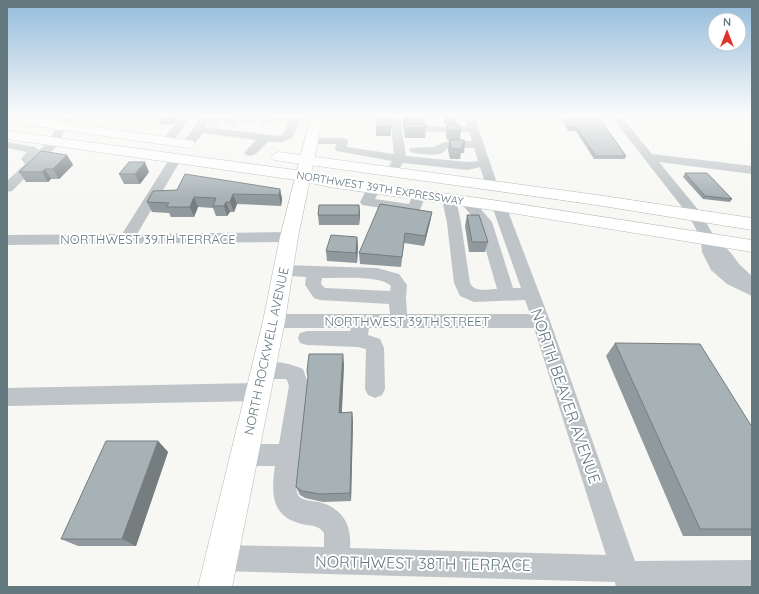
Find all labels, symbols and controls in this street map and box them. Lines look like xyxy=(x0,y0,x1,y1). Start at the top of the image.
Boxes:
north arrow xyxy=(707,12,747,52)
text: N xyxy=(723,15,731,29)
street label: NORTHWEST 39TH EXPRESSWAY xyxy=(295,168,465,208)
street label: NORTHWEST 39TH TERRACE xyxy=(60,231,236,247)
street label: NORTH ROCKWELL AVENUE xyxy=(240,266,292,436)
street label: NORTH BEAVER AVENUE xyxy=(527,306,605,486)
street label: NORTHWEST 39TH STREET xyxy=(324,313,490,329)
street label: NORTHWEST 38TH TERRACE xyxy=(315,551,531,575)

